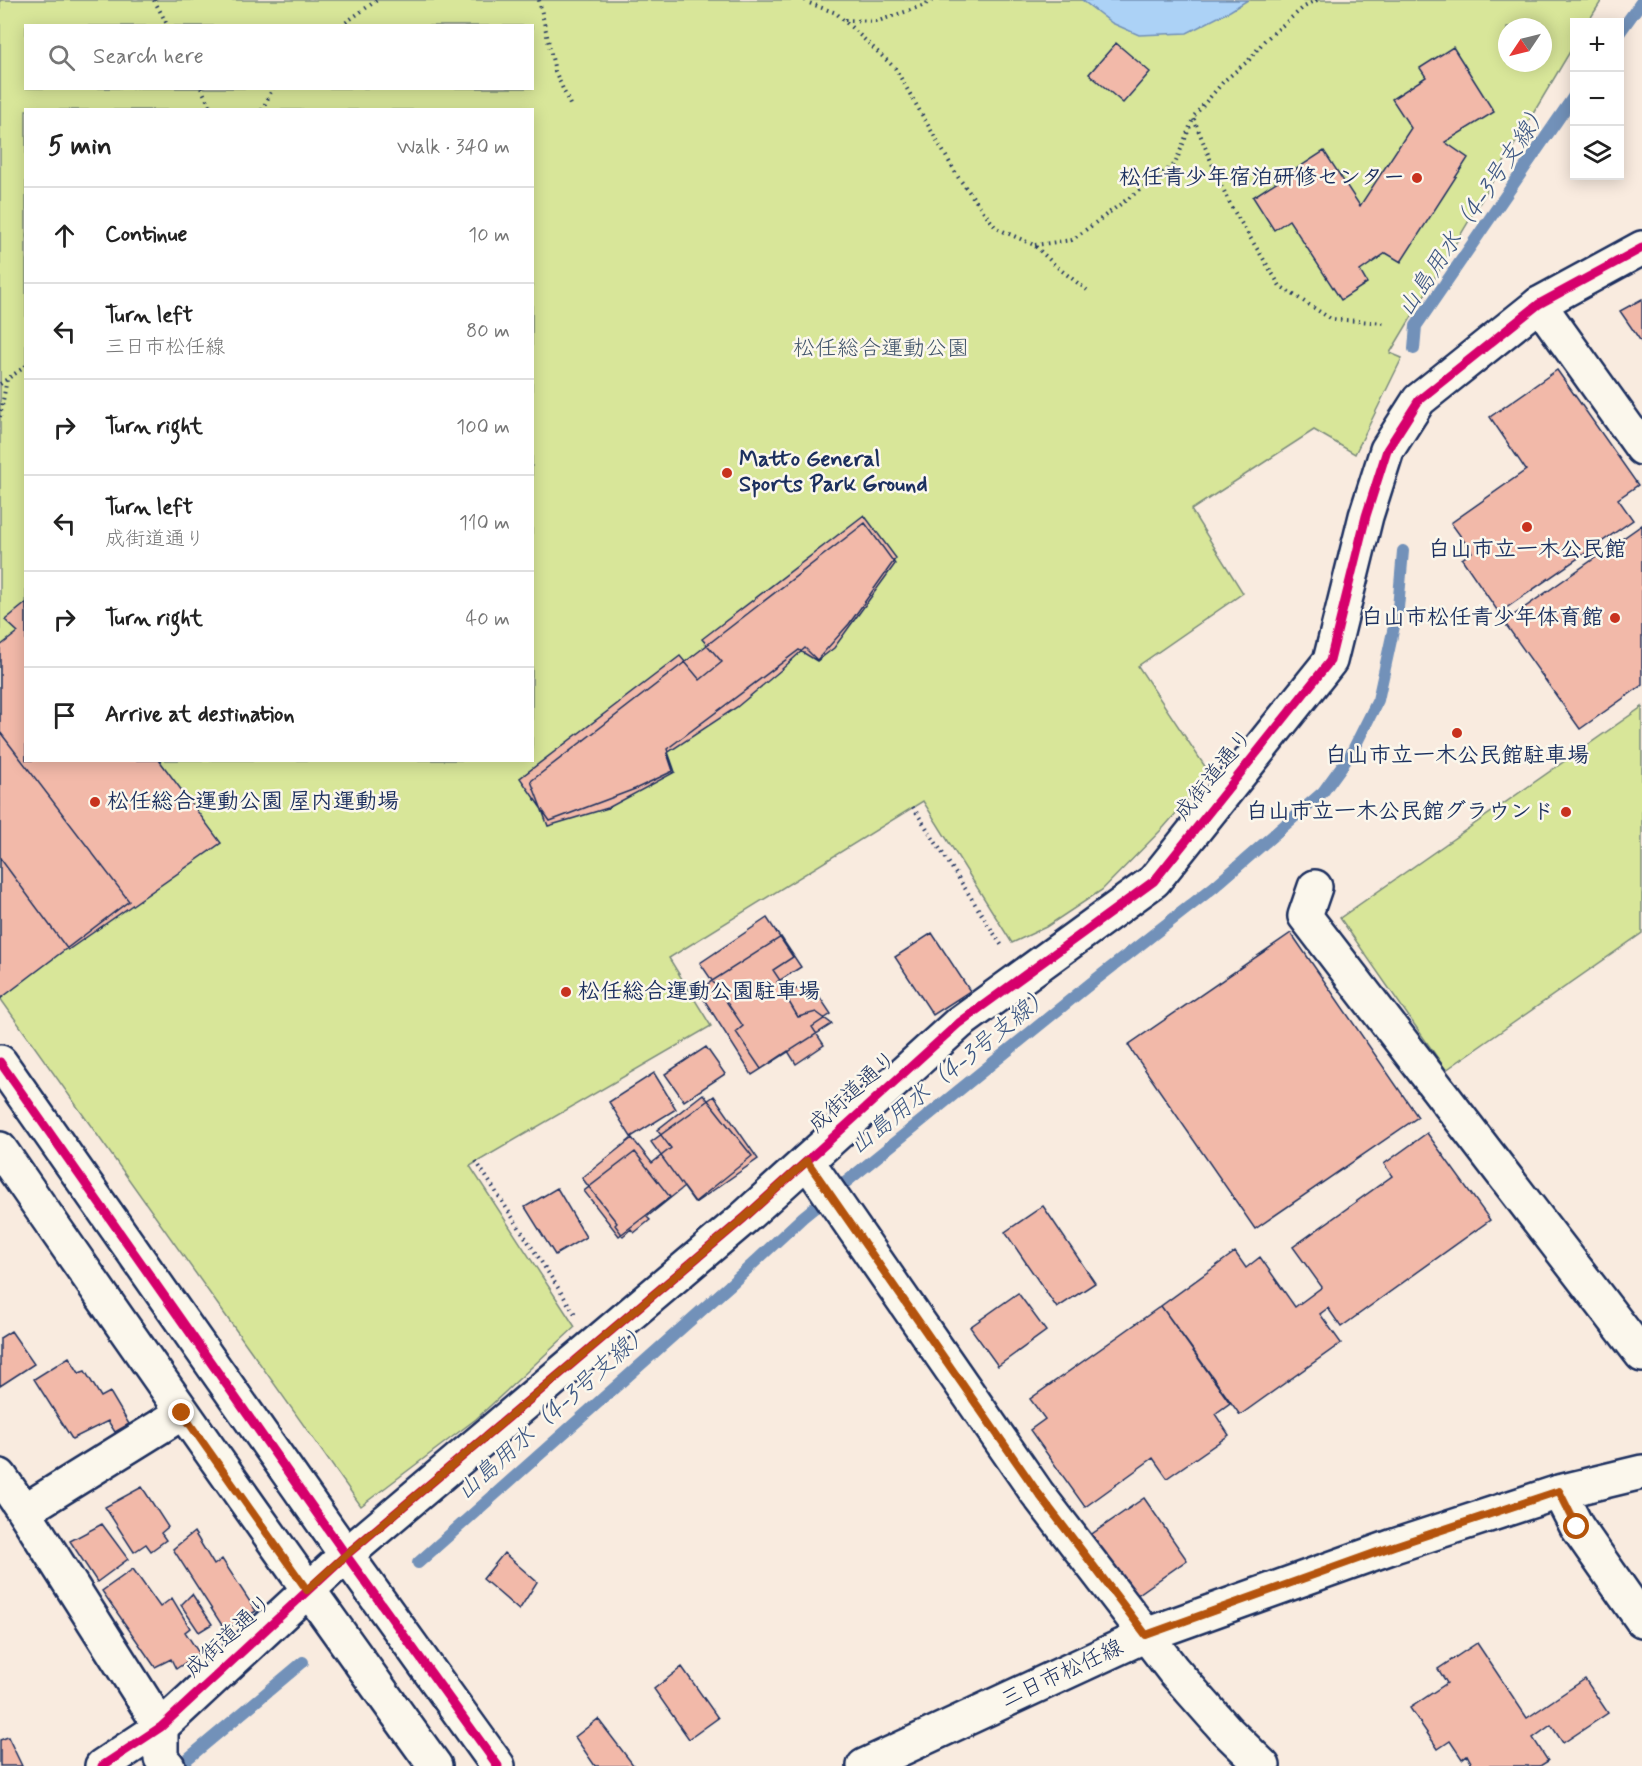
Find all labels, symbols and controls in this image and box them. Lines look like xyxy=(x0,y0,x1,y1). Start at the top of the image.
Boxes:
north arrow xyxy=(1498,18,1552,72)
map controls xyxy=(1570,18,1624,180)
button: + xyxy=(1570,18,1624,72)
search box xyxy=(24,24,534,90)
icon: search xyxy=(45,41,78,74)
text: Search here xyxy=(93,43,204,71)
button: − xyxy=(1570,72,1624,126)
water label: 山島用水（4-3号支線） xyxy=(1391,97,1557,323)
button: layers xyxy=(1570,126,1624,180)
text: 5 min xyxy=(48,130,112,164)
text: Walk · 340 m xyxy=(397,134,510,161)
place label: 松任青少年宿泊研修センター xyxy=(1119,164,1405,192)
marker: 松任青少年宿泊研修センター xyxy=(1410,171,1424,185)
icon: ahead xyxy=(48,219,81,252)
text: Continue xyxy=(105,221,187,249)
text: 10 m xyxy=(468,222,510,249)
text: Turn left xyxy=(105,302,193,330)
icon: left xyxy=(48,315,81,348)
text: 80 m xyxy=(466,318,510,345)
text: 三日市松任線 xyxy=(105,334,225,361)
park label: 松任総合運動公園 xyxy=(793,335,969,363)
icon: right xyxy=(48,411,81,444)
text: Turn right xyxy=(105,413,203,441)
text: 100 m xyxy=(456,414,510,441)
place label: Matto General Sports Park Ground xyxy=(739,446,927,499)
marker: Matto General Sports Park Ground xyxy=(720,466,734,480)
text: Turn left xyxy=(105,494,193,522)
icon: left xyxy=(48,507,81,540)
text: 110 m xyxy=(459,510,510,537)
marker: 白山市立一木公民館 xyxy=(1520,520,1534,534)
text: 成街道通り xyxy=(105,526,205,553)
place label: 白山市立一木公民館 xyxy=(1428,536,1626,564)
icon: right xyxy=(48,603,81,636)
place label: 白山市松任青少年体育館 xyxy=(1361,604,1603,632)
text: Turn right xyxy=(105,605,203,633)
text: 40 m xyxy=(466,606,510,633)
marker: 白山市松任青少年体育館 xyxy=(1608,611,1622,625)
icon: arrive xyxy=(48,699,81,732)
text: Arrive at destination xyxy=(105,701,295,729)
street label: 成街道通り xyxy=(1169,723,1259,827)
marker: 白山市立一木公民館駐車場 xyxy=(1450,726,1464,740)
place label: 白山市立一木公民館駐車場 xyxy=(1325,742,1589,770)
place label: 松任総合運動公園 屋内運動場 xyxy=(107,788,399,816)
marker: 松任総合運動公園 屋内運動場 xyxy=(88,795,102,809)
place label: 白山市立一木公民館グラウンド xyxy=(1246,798,1554,826)
marker: 白山市立一木公民館グラウンド xyxy=(1559,805,1573,819)
place label: 松任総合運動公園駐車場 xyxy=(578,978,820,1006)
water label: 山島用水（4-3号支線） xyxy=(843,980,1059,1162)
marker: 松任総合運動公園駐車場 xyxy=(559,985,573,999)
street label: 成街道通り xyxy=(803,1045,903,1139)
water label: 山島用水（4-3号支線） xyxy=(450,1316,658,1508)
route end xyxy=(168,1399,194,1425)
route start xyxy=(1563,1513,1589,1539)
street label: 成街道通り xyxy=(179,1588,279,1684)
street label: 三日市松任線 xyxy=(996,1633,1128,1715)

